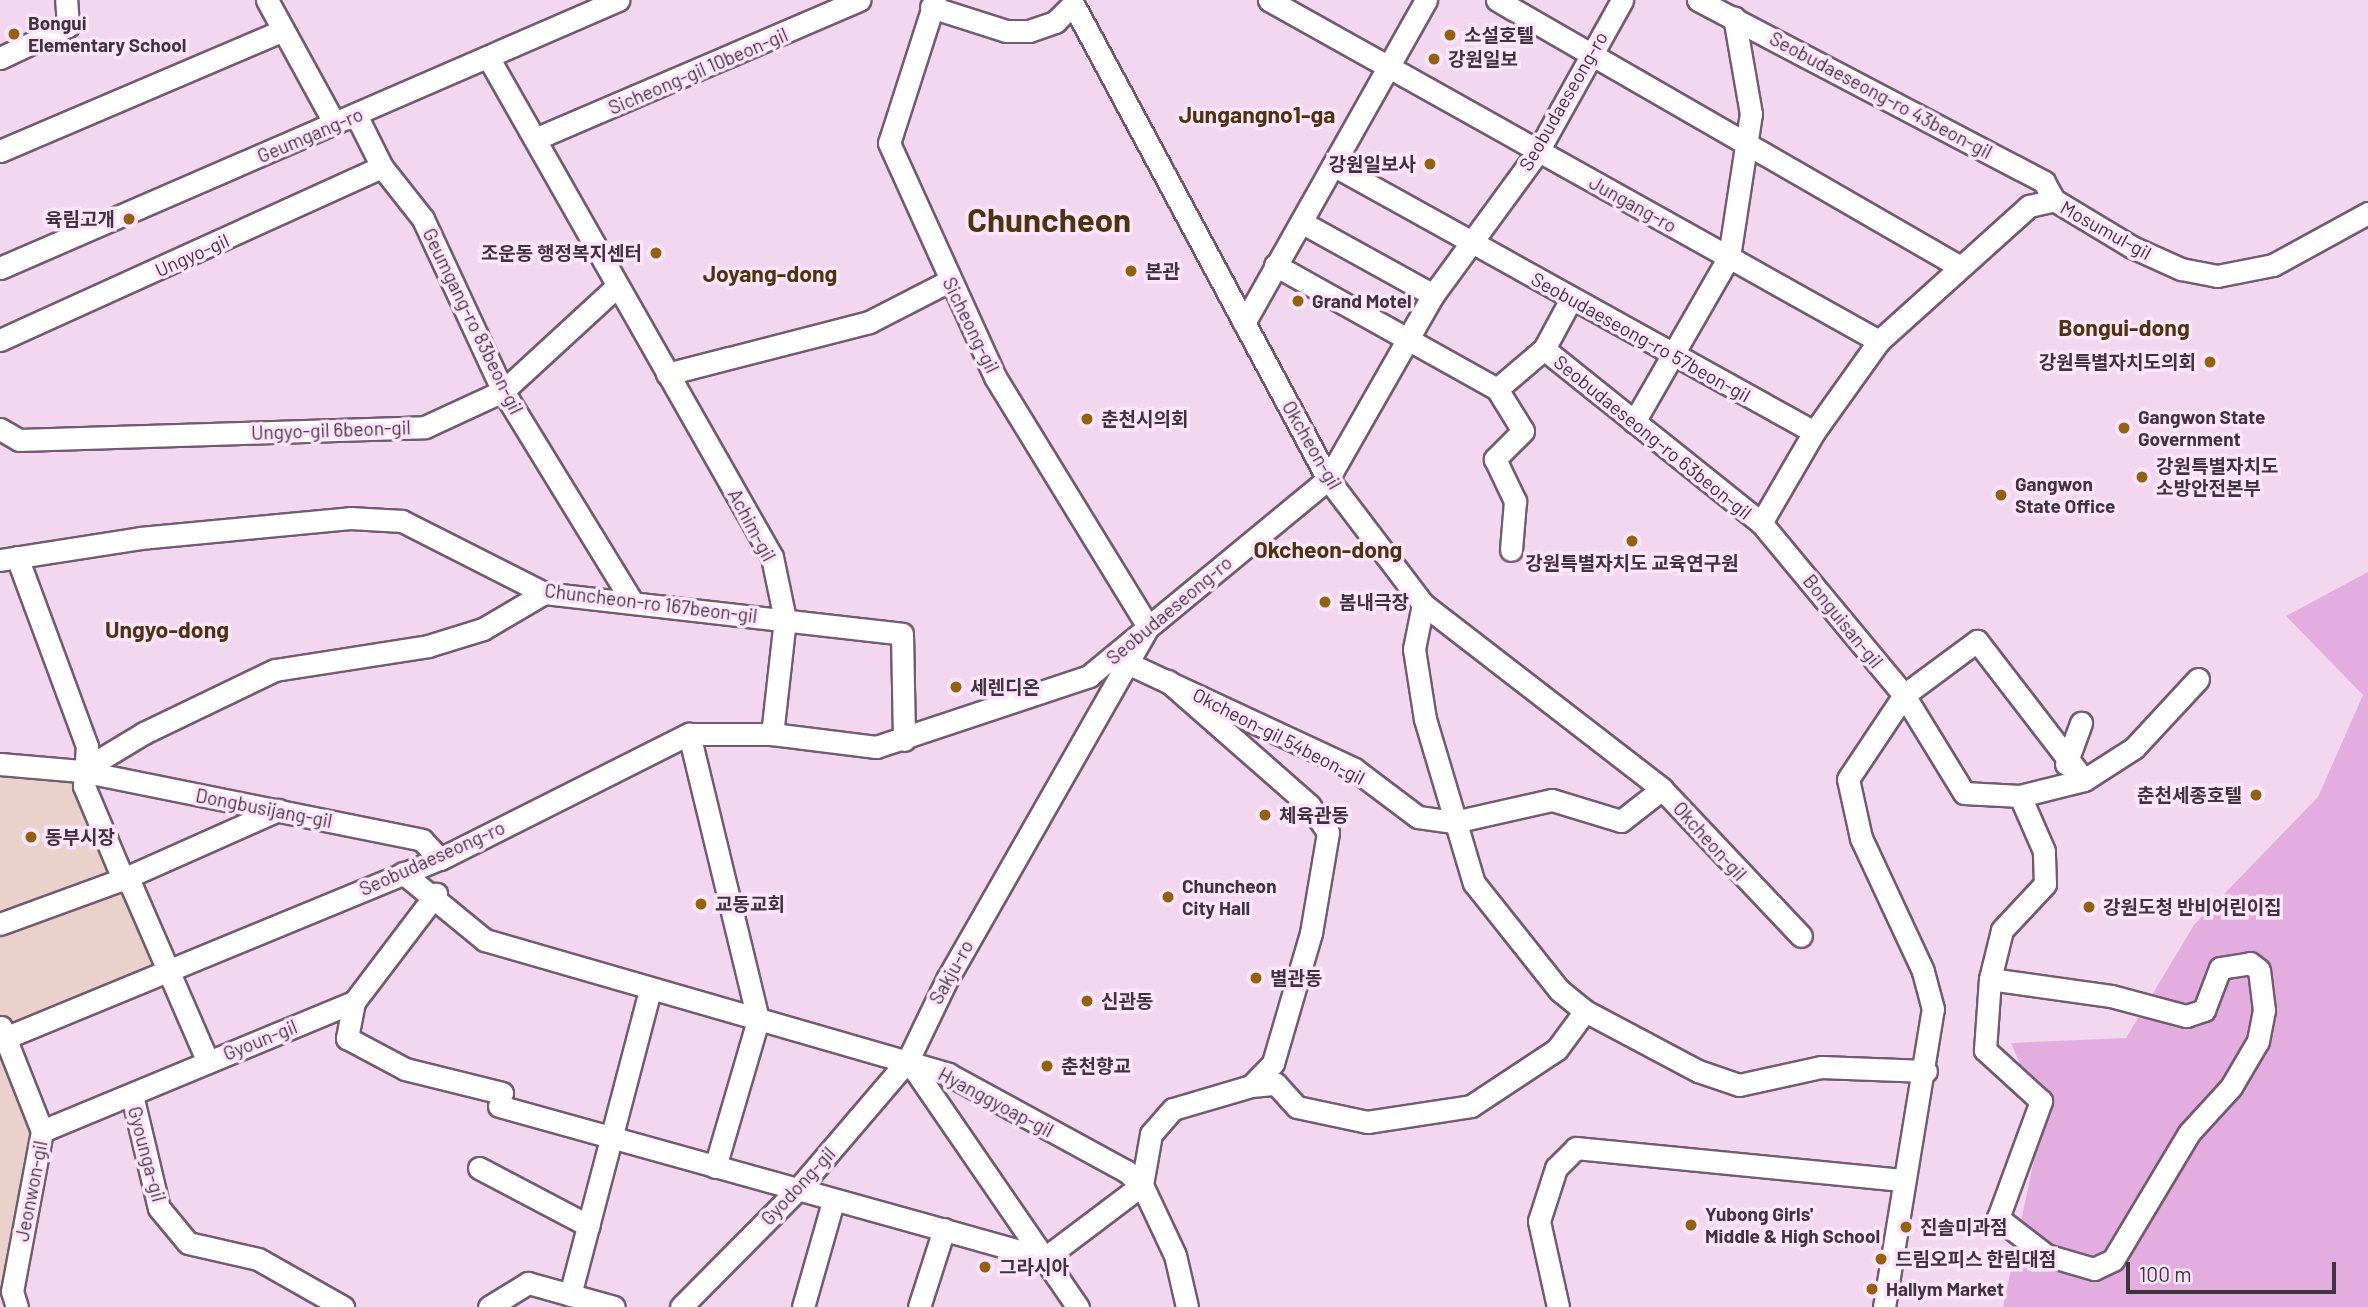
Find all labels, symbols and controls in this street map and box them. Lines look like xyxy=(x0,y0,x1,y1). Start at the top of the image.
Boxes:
place label: Bongui Elementary School xyxy=(28,12,186,56)
street label: Sicheong-gil 10beon-gil xyxy=(605,23,791,119)
place label: 소설호텔 xyxy=(1464,24,1534,46)
marker: Bongui Elementary School xyxy=(6,26,22,42)
marker: 소설호텔 xyxy=(1442,27,1458,43)
street label: Seobudaeseong-ro xyxy=(1514,27,1612,175)
street label: Seobudaeseong-ro 43beon-gil xyxy=(1766,27,1996,163)
place label: 강원일보 xyxy=(1448,48,1518,70)
marker: 강원일보 xyxy=(1426,51,1442,67)
district label: Jungangno1-ga xyxy=(1179,100,1335,128)
street label: Geumgang-ro xyxy=(254,103,366,167)
place label: 강원일보사 xyxy=(1329,153,1416,175)
marker: 강원일보사 xyxy=(1422,156,1438,172)
street label: Jungang-ro xyxy=(1585,171,1681,237)
street label: Mosumul-gil xyxy=(2057,196,2155,264)
district label: Chuncheon xyxy=(967,200,1131,240)
place label: 육림고개 xyxy=(45,208,115,230)
marker: 육림고개 xyxy=(121,211,137,227)
street label: Geumgang-ro 83beon-gil xyxy=(418,224,528,418)
street label: Ungyo-gil xyxy=(152,229,232,281)
place label: 조운동 행정복지센터 xyxy=(481,242,642,264)
marker: 조운동 행정복지센터 xyxy=(648,245,664,261)
district label: Joyang-dong xyxy=(703,259,837,287)
place label: 본관 xyxy=(1145,260,1180,282)
marker: 본관 xyxy=(1123,263,1139,279)
street label: Seobudaeseong-ro 57beon-gil xyxy=(1527,267,1755,407)
street label: Sicheong-gil xyxy=(938,273,1004,377)
place label: Grand Motel xyxy=(1312,290,1412,312)
marker: Grand Motel xyxy=(1290,293,1306,309)
district label: Bongui-dong xyxy=(2058,313,2190,341)
street label: Seobudaeseong-ro 63beon-gil xyxy=(1549,350,1757,524)
place label: 강원특별자치도의회 xyxy=(2039,351,2196,373)
marker: 강원특별자치도의회 xyxy=(2202,354,2218,370)
street label: Okcheon-gil xyxy=(1278,397,1346,493)
place label: Gangwon State Government xyxy=(2138,406,2265,450)
place label: 춘천시의회 xyxy=(1101,408,1188,430)
marker: 춘천시의회 xyxy=(1079,411,1095,427)
street label: Ungyo-gil 6beon-gil xyxy=(251,416,411,444)
marker: Gangwon State Government xyxy=(2116,420,2132,436)
place label: 강원특별자치도 소방안전본부 xyxy=(2156,455,2278,499)
marker: 강원특별자치도 소방안전본부 xyxy=(2134,469,2150,485)
place label: Gangwon State Office xyxy=(2015,473,2115,517)
street label: Achim-gil xyxy=(723,485,781,565)
marker: Gangwon State Office xyxy=(1993,487,2009,503)
marker: 강원특별자치도 교육연구원 xyxy=(1624,533,1640,549)
district label: Okcheon-dong xyxy=(1254,535,1402,563)
street label: Seobudaeseong-ro xyxy=(1102,551,1236,669)
place label: 강원특별자치도 교육연구원 xyxy=(1525,552,1739,574)
street label: Bonguisan-gil xyxy=(1798,570,1888,672)
street label: Chuncheon-ro 167beon-gil xyxy=(543,579,759,627)
place label: 봄내극장 xyxy=(1339,591,1409,613)
marker: 봄내극장 xyxy=(1317,594,1333,610)
district label: Ungyo-dong xyxy=(105,615,229,643)
place label: 세렌디온 xyxy=(970,676,1040,698)
marker: 세렌디온 xyxy=(948,679,964,695)
street label: Okcheon-gil 54beon-gil xyxy=(1189,683,1369,789)
street label: Dongbusijang-gil xyxy=(194,784,334,832)
place label: 춘천세종호텔 xyxy=(2137,784,2242,806)
marker: 춘천세종호텔 xyxy=(2248,787,2264,803)
street label: Okcheon-gil xyxy=(1669,797,1751,885)
place label: 체육관동 xyxy=(1279,804,1349,826)
marker: 체육관동 xyxy=(1257,807,1273,823)
street label: Seobudaeseong-ro xyxy=(356,816,508,900)
place label: 동부시장 xyxy=(45,826,115,848)
marker: 동부시장 xyxy=(23,829,39,845)
place label: Chuncheon City Hall xyxy=(1182,875,1277,919)
marker: Chuncheon City Hall xyxy=(1160,889,1176,905)
place label: 교동교회 xyxy=(715,893,785,915)
marker: 교동교회 xyxy=(693,896,709,912)
place label: 강원도청 반비어린이집 xyxy=(2103,896,2282,918)
marker: 강원도청 반비어린이집 xyxy=(2081,899,2097,915)
street label: Sakju-ro xyxy=(924,936,978,1008)
place label: 별관동 xyxy=(1270,967,1322,989)
marker: 별관동 xyxy=(1248,970,1264,986)
place label: 신관동 xyxy=(1101,990,1153,1012)
marker: 신관동 xyxy=(1079,993,1095,1009)
street label: Gyoun-gil xyxy=(220,1015,300,1065)
place label: 춘천향교 xyxy=(1061,1055,1131,1077)
marker: 춘천향교 xyxy=(1039,1058,1055,1074)
street label: Hyanggyoap-gil xyxy=(935,1062,1057,1142)
street label: Gyounga-gil xyxy=(123,1104,171,1204)
street label: Jeonwon-gil xyxy=(10,1139,52,1243)
street label: Gyodong-gil xyxy=(756,1142,840,1230)
place label: Yubong Girls' Middle & High School xyxy=(1705,1203,1880,1247)
place label: 진솔미과점 xyxy=(1920,1216,2007,1238)
marker: Yubong Girls' Middle & High School xyxy=(1683,1217,1699,1233)
marker: 진솔미과점 xyxy=(1898,1219,1914,1235)
place label: 드림오피스 한림대점 xyxy=(1895,1248,2056,1270)
scale bar xyxy=(2130,1248,2340,1292)
marker: 드림오피스 한림대점 xyxy=(1873,1251,1889,1267)
place label: 그라시아 xyxy=(999,1256,1069,1278)
marker: 그라시아 xyxy=(977,1259,993,1275)
text: 100 m xyxy=(2139,1261,2192,1286)
place label: Hallym Market xyxy=(1886,1278,2004,1300)
marker: Hallym Market xyxy=(1864,1281,1880,1297)

